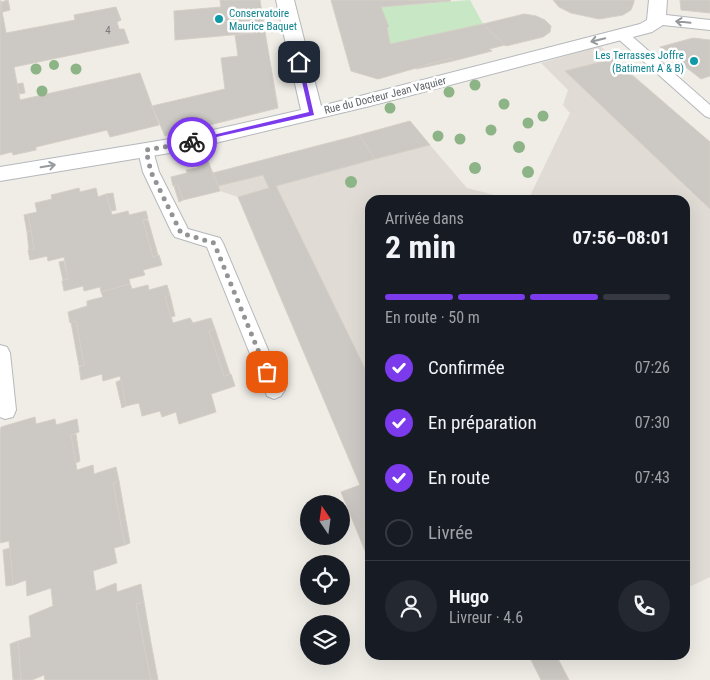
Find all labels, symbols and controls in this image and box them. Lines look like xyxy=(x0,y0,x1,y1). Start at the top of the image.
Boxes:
place label: Conservatoire Maurice Baquet xyxy=(229,7,297,33)
marker: Conservatoire Maurice Baquet xyxy=(213,13,225,25)
one-way arrow xyxy=(676,17,692,27)
house number: 4 xyxy=(105,24,111,37)
one-way arrow xyxy=(590,36,606,45)
pin xyxy=(278,41,320,83)
icon: home xyxy=(285,48,313,76)
place label: Les Terrasses Joffre (Batiment A & B) xyxy=(595,49,684,75)
marker: Les Terrasses Joffre (Batiment A & B) xyxy=(688,55,700,67)
street label: Rue du Docteur Jean Vaquier xyxy=(323,74,448,117)
courier xyxy=(167,117,217,167)
icon: bike xyxy=(178,128,206,156)
one-way arrow xyxy=(40,161,56,171)
text: Arrivée dans xyxy=(385,209,464,228)
text: 07:56–08:01 xyxy=(572,226,670,249)
text: 2 min xyxy=(385,228,456,266)
text: En route · 50 m xyxy=(385,308,480,327)
pin xyxy=(246,351,288,393)
icon: check xyxy=(385,354,413,382)
text: Confirmée xyxy=(428,356,505,379)
icon: bag xyxy=(253,358,281,386)
text: 07:26 xyxy=(635,358,670,377)
icon: check xyxy=(385,409,413,437)
text: En préparation xyxy=(428,411,537,434)
text: 07:30 xyxy=(635,413,670,432)
icon: check xyxy=(385,464,413,492)
text: En route xyxy=(428,466,490,489)
text: 07:43 xyxy=(635,468,670,487)
north arrow xyxy=(300,495,350,545)
map controls xyxy=(300,495,350,665)
text: Livrée xyxy=(428,521,473,544)
button: locate xyxy=(300,555,350,605)
button: person xyxy=(385,580,437,632)
button: phone xyxy=(618,580,670,632)
text: Hugo xyxy=(449,585,489,608)
text: Livreur · 4.6 xyxy=(449,608,523,627)
button: layers xyxy=(300,615,350,665)

